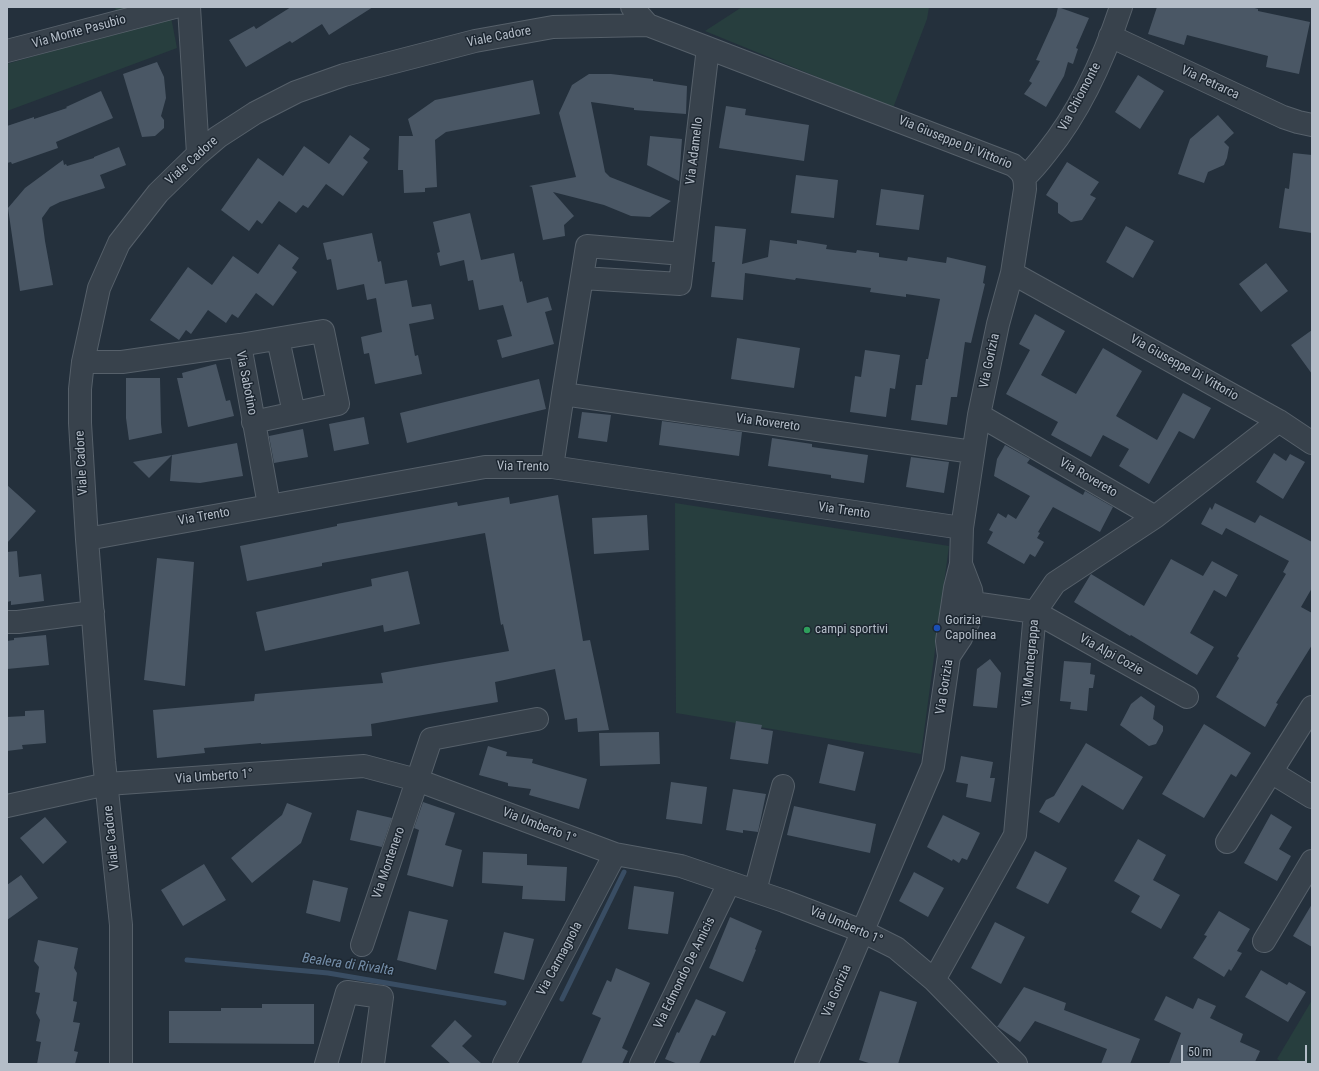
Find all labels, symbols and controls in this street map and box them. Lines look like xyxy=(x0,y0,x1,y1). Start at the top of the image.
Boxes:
street label: Via Monte Pasubio xyxy=(30,12,128,52)
street label: Viale Cadore xyxy=(466,23,532,51)
street label: Via Chiomonte xyxy=(1055,60,1105,134)
street label: Via Petrarca xyxy=(1178,63,1242,103)
street label: Via Giuseppe Di Vittorio xyxy=(896,113,1014,173)
street label: Via Adamello xyxy=(683,116,707,186)
street label: Viale Cadore xyxy=(163,133,221,189)
street label: Via Gorizia xyxy=(977,332,1003,390)
street label: Via Giuseppe Di Vittorio xyxy=(1127,332,1241,404)
street label: Via Sabotino xyxy=(232,350,260,416)
street label: Via Rovereto xyxy=(735,411,801,435)
street label: Viale Cadore xyxy=(73,430,91,496)
street label: Via Rovereto xyxy=(1056,455,1120,501)
street label: Via Trento xyxy=(497,459,549,475)
street label: Via Trento xyxy=(817,500,871,522)
street label: Via Trento xyxy=(177,505,231,529)
place label: Gorizia Capolinea xyxy=(945,613,996,644)
street label: Via Montegrappa xyxy=(1019,619,1043,707)
place label: campi sportivi xyxy=(815,622,888,638)
marker: Gorizia Capolinea xyxy=(932,623,942,633)
marker: campi sportivi xyxy=(802,625,812,635)
street label: Via Alpi Cozie xyxy=(1076,631,1146,679)
street label: Via Gorizia xyxy=(933,658,957,716)
street label: Via Umberto 1° xyxy=(175,767,253,787)
street label: Viale Cadore xyxy=(101,805,123,871)
street label: Via Umberto 1° xyxy=(500,805,578,847)
street label: Via Montenero xyxy=(369,825,409,901)
street label: Via Umberto 1° xyxy=(807,904,885,948)
street label: Via Edmondo De Amicis xyxy=(651,915,719,1031)
street label: Via Carmagnola xyxy=(534,919,586,999)
water label: Bealera di Rivalta xyxy=(301,950,395,980)
street label: Via Gorizia xyxy=(819,962,855,1020)
scale bar xyxy=(1183,1037,1309,1063)
text: 50 m xyxy=(1188,1045,1212,1059)

